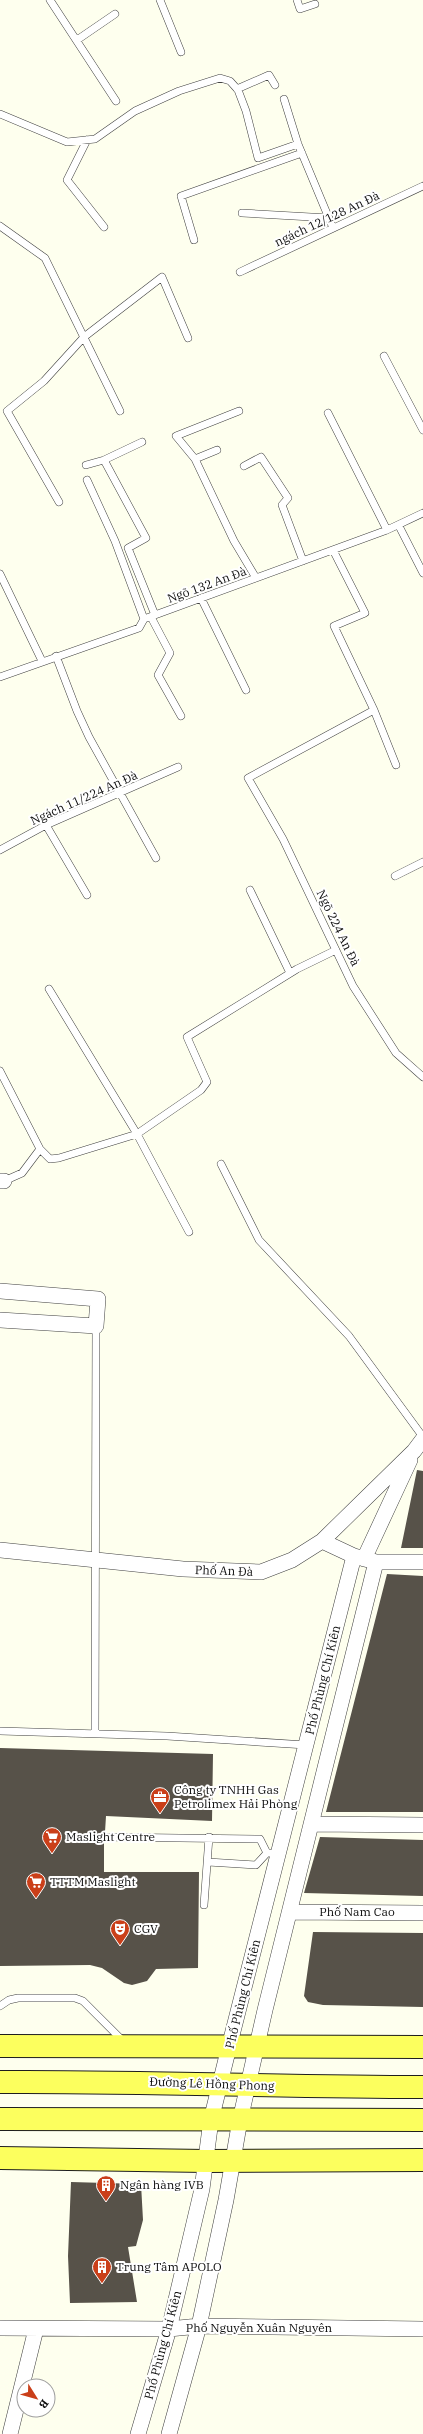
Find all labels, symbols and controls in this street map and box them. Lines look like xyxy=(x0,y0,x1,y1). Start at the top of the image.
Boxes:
street label: ngách 12/128 An Đà xyxy=(272,187,382,249)
street label: Ngõ 132 An Đà xyxy=(165,563,249,606)
street label: Ngách 11/224 An Đà xyxy=(28,767,140,828)
street label: Ngõ 224 An Đà xyxy=(313,887,364,969)
street label: Phố An Đà xyxy=(195,1562,254,1579)
street label: Phố Phùng Chí Kiên xyxy=(302,1623,343,1736)
place label: Công ty TNHH Gas Petrolimex Hải Phòng xyxy=(174,1782,298,1811)
office icon: Công ty TNHH Gas Petrolimex Hải Phòng xyxy=(149,1786,171,1814)
supermarket icon: Maslight Centre xyxy=(41,1826,63,1854)
place label: Maslight Centre xyxy=(66,1829,155,1844)
supermarket icon: TTTM Maslight xyxy=(25,1871,47,1899)
place label: TTTM Maslight xyxy=(50,1874,136,1889)
street label: Phố Nam Cao xyxy=(319,1904,395,1919)
theatre icon: CGV xyxy=(109,1918,131,1946)
place label: CGV xyxy=(134,1921,158,1936)
street label: Phố Phùng Chí Kiên xyxy=(222,1937,263,2050)
street label: Đường Lê Hồng Phong xyxy=(149,2074,275,2093)
building icon: Ngân hàng IVB xyxy=(95,2174,117,2202)
place label: Ngân hàng IVB xyxy=(120,2177,204,2192)
building icon: Trung Tâm APOLO xyxy=(91,2256,113,2284)
place label: Trung Tâm APOLO xyxy=(116,2259,222,2274)
street label: Phố Phùng Chí Kiên xyxy=(141,2288,184,2401)
street label: Phố Nguyễn Xuân Nguyên xyxy=(186,2320,333,2335)
north arrow xyxy=(16,2378,56,2418)
text: B xyxy=(36,2397,52,2412)

